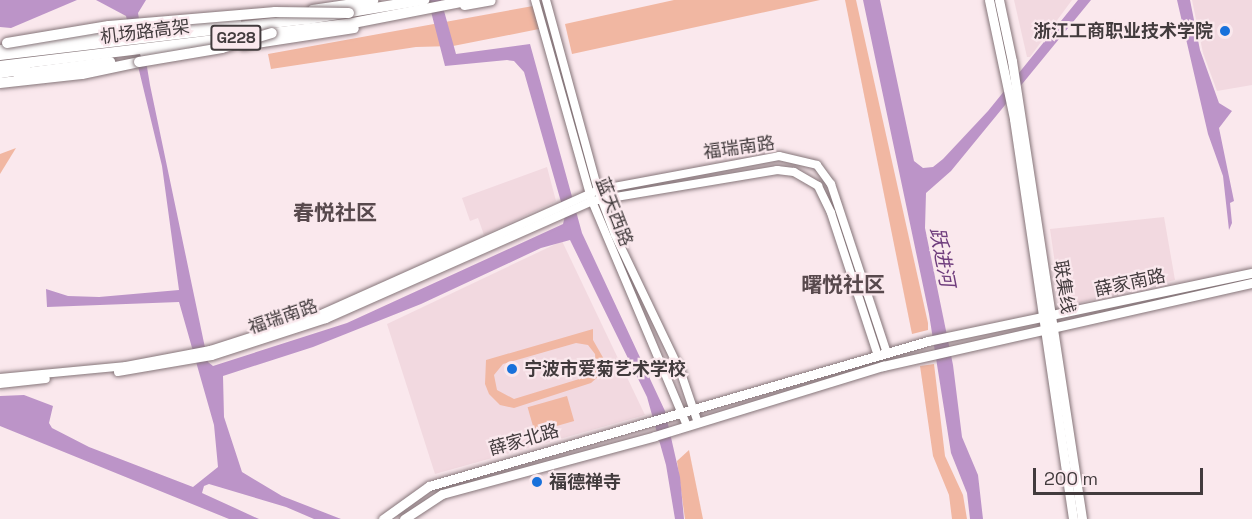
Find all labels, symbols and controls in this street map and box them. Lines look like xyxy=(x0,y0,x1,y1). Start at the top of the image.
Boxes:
street label: 机场路高架 xyxy=(99,16,191,48)
place label: 浙江工商职业技术学院 xyxy=(1033,20,1213,42)
marker: 浙江工商职业技术学院 xyxy=(1218,24,1232,38)
road number: G228 xyxy=(209,25,263,51)
street label: 福瑞南路 xyxy=(702,132,776,164)
street label: 蓝天西路 xyxy=(591,175,637,249)
district label: 春悦社区 xyxy=(293,200,377,226)
water label: 跃进河 xyxy=(924,225,960,289)
street label: 联集线 xyxy=(1049,259,1079,315)
street label: 薛家南路 xyxy=(1093,265,1167,301)
district label: 曙悦社区 xyxy=(801,272,885,298)
street label: 福瑞南路 xyxy=(245,295,321,339)
place label: 宁波市爱菊艺术学校 xyxy=(524,358,686,380)
marker: 宁波市爱菊艺术学校 xyxy=(505,362,519,376)
street label: 薛家北路 xyxy=(486,420,562,460)
scale bar xyxy=(1036,456,1206,494)
text: 200 m xyxy=(1044,467,1098,490)
place label: 福德禅寺 xyxy=(549,471,621,493)
marker: 福德禅寺 xyxy=(530,475,544,489)

